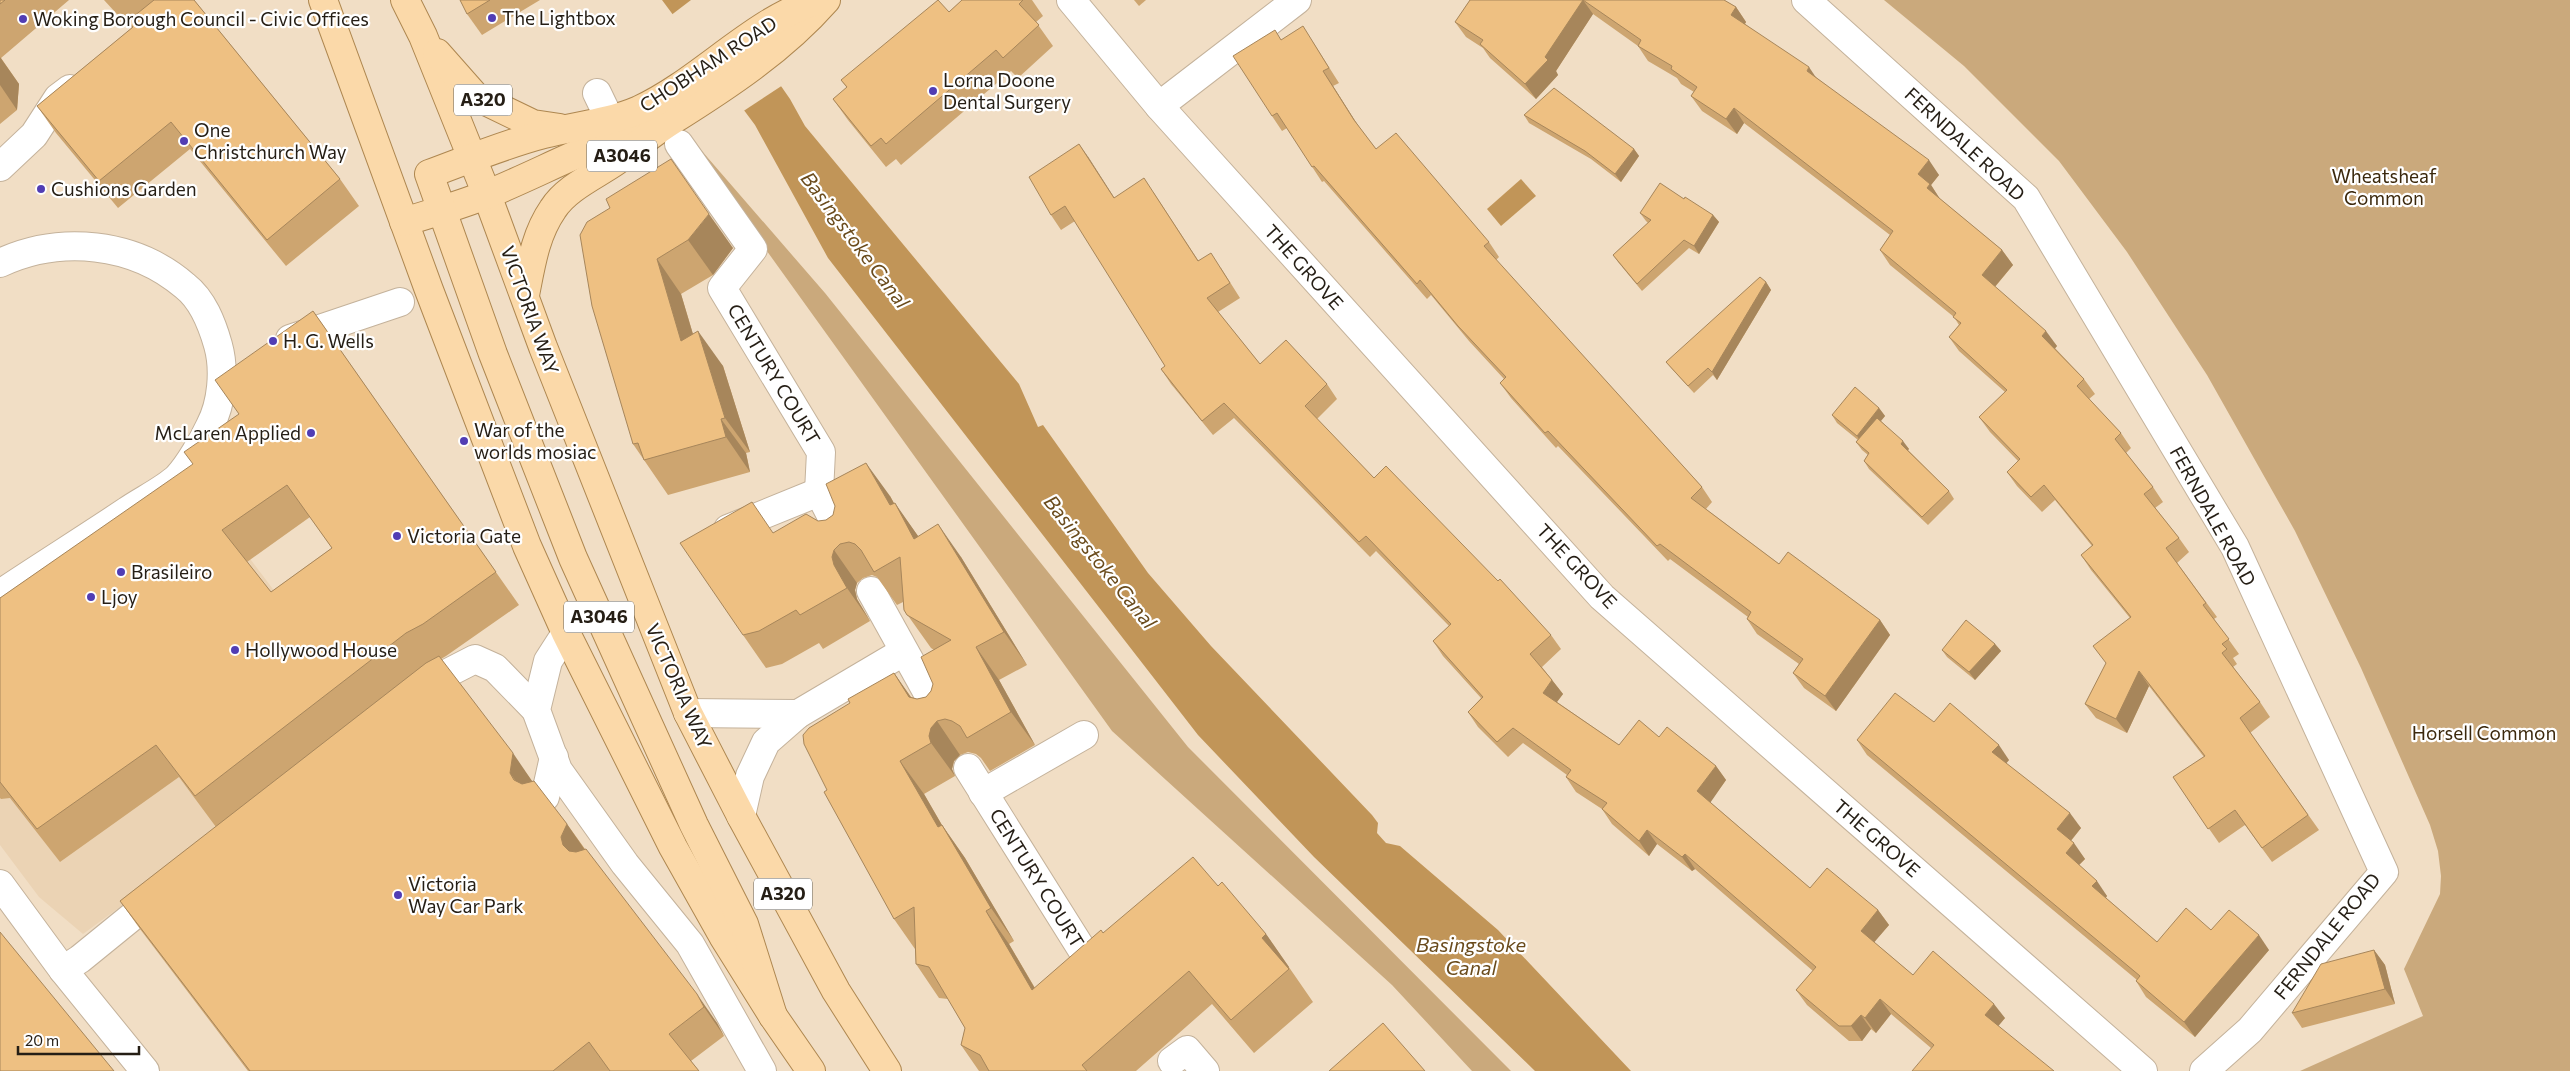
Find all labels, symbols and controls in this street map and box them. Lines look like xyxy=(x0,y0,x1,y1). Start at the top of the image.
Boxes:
place label: The Lightbox xyxy=(502,6,616,29)
place label: Woking Borough Council - Civic Offices xyxy=(33,7,369,30)
street label: CHOBHAM ROAD xyxy=(635,11,781,116)
marker: The Lightbox xyxy=(486,12,498,24)
marker: Woking Borough Council - Civic Offices xyxy=(17,13,29,25)
place label: Lorna Doone Dental Surgery xyxy=(943,68,1071,113)
street label: FERNDALE ROAD xyxy=(1900,82,2030,205)
road number: A320 xyxy=(454,84,512,116)
marker: Lorna Doone Dental Surgery xyxy=(927,85,939,97)
place label: One Christchurch Way xyxy=(194,118,347,163)
marker: One Christchurch Way xyxy=(178,135,190,147)
road number: A3046 xyxy=(587,140,657,172)
park label: Wheatsheaf Common xyxy=(2331,164,2437,209)
water label: Basingstoke Canal xyxy=(797,166,916,313)
place label: Cushions Garden xyxy=(51,177,197,200)
marker: Cushions Garden xyxy=(35,183,47,195)
street label: THE GROVE xyxy=(1260,219,1349,314)
street label: VICTORIA WAY xyxy=(497,242,564,377)
street label: CENTURY COURT xyxy=(723,299,825,448)
place label: H. G. Wells xyxy=(283,329,374,352)
marker: H. G. Wells xyxy=(267,335,279,347)
place label: War of the worlds mosiac xyxy=(474,418,597,463)
place label: McLaren Applied xyxy=(155,421,301,444)
marker: McLaren Applied xyxy=(305,427,317,439)
marker: War of the worlds mosiac xyxy=(458,435,470,447)
street label: FERNDALE ROAD xyxy=(2166,442,2261,590)
water label: Basingstoke Canal xyxy=(1040,490,1163,634)
street label: THE GROVE xyxy=(1532,519,1622,613)
place label: Victoria Gate xyxy=(407,524,521,547)
marker: Victoria Gate xyxy=(391,530,403,542)
place label: Brasileiro xyxy=(131,560,212,583)
marker: Brasileiro xyxy=(115,566,127,578)
place label: Ljoy xyxy=(101,585,138,608)
marker: Ljoy xyxy=(85,591,97,603)
road number: A3046 xyxy=(564,602,634,632)
street label: VICTORIA WAY xyxy=(641,619,717,752)
place label: Hollywood House xyxy=(245,638,397,661)
marker: Hollywood House xyxy=(229,644,241,656)
park label: Horsell Common xyxy=(2412,721,2556,744)
street label: THE GROVE xyxy=(1829,794,1925,881)
street label: CENTURY COURT xyxy=(985,804,1090,952)
street label: FERNDALE ROAD xyxy=(2269,868,2385,1004)
place label: Victoria Way Car Park xyxy=(408,872,524,917)
road number: A320 xyxy=(754,879,812,910)
marker: Victoria Way Car Park xyxy=(392,889,404,901)
water label: Basingstoke Canal xyxy=(1416,932,1526,979)
scale bar xyxy=(18,1024,139,1056)
text: 20 m xyxy=(25,1031,59,1049)

